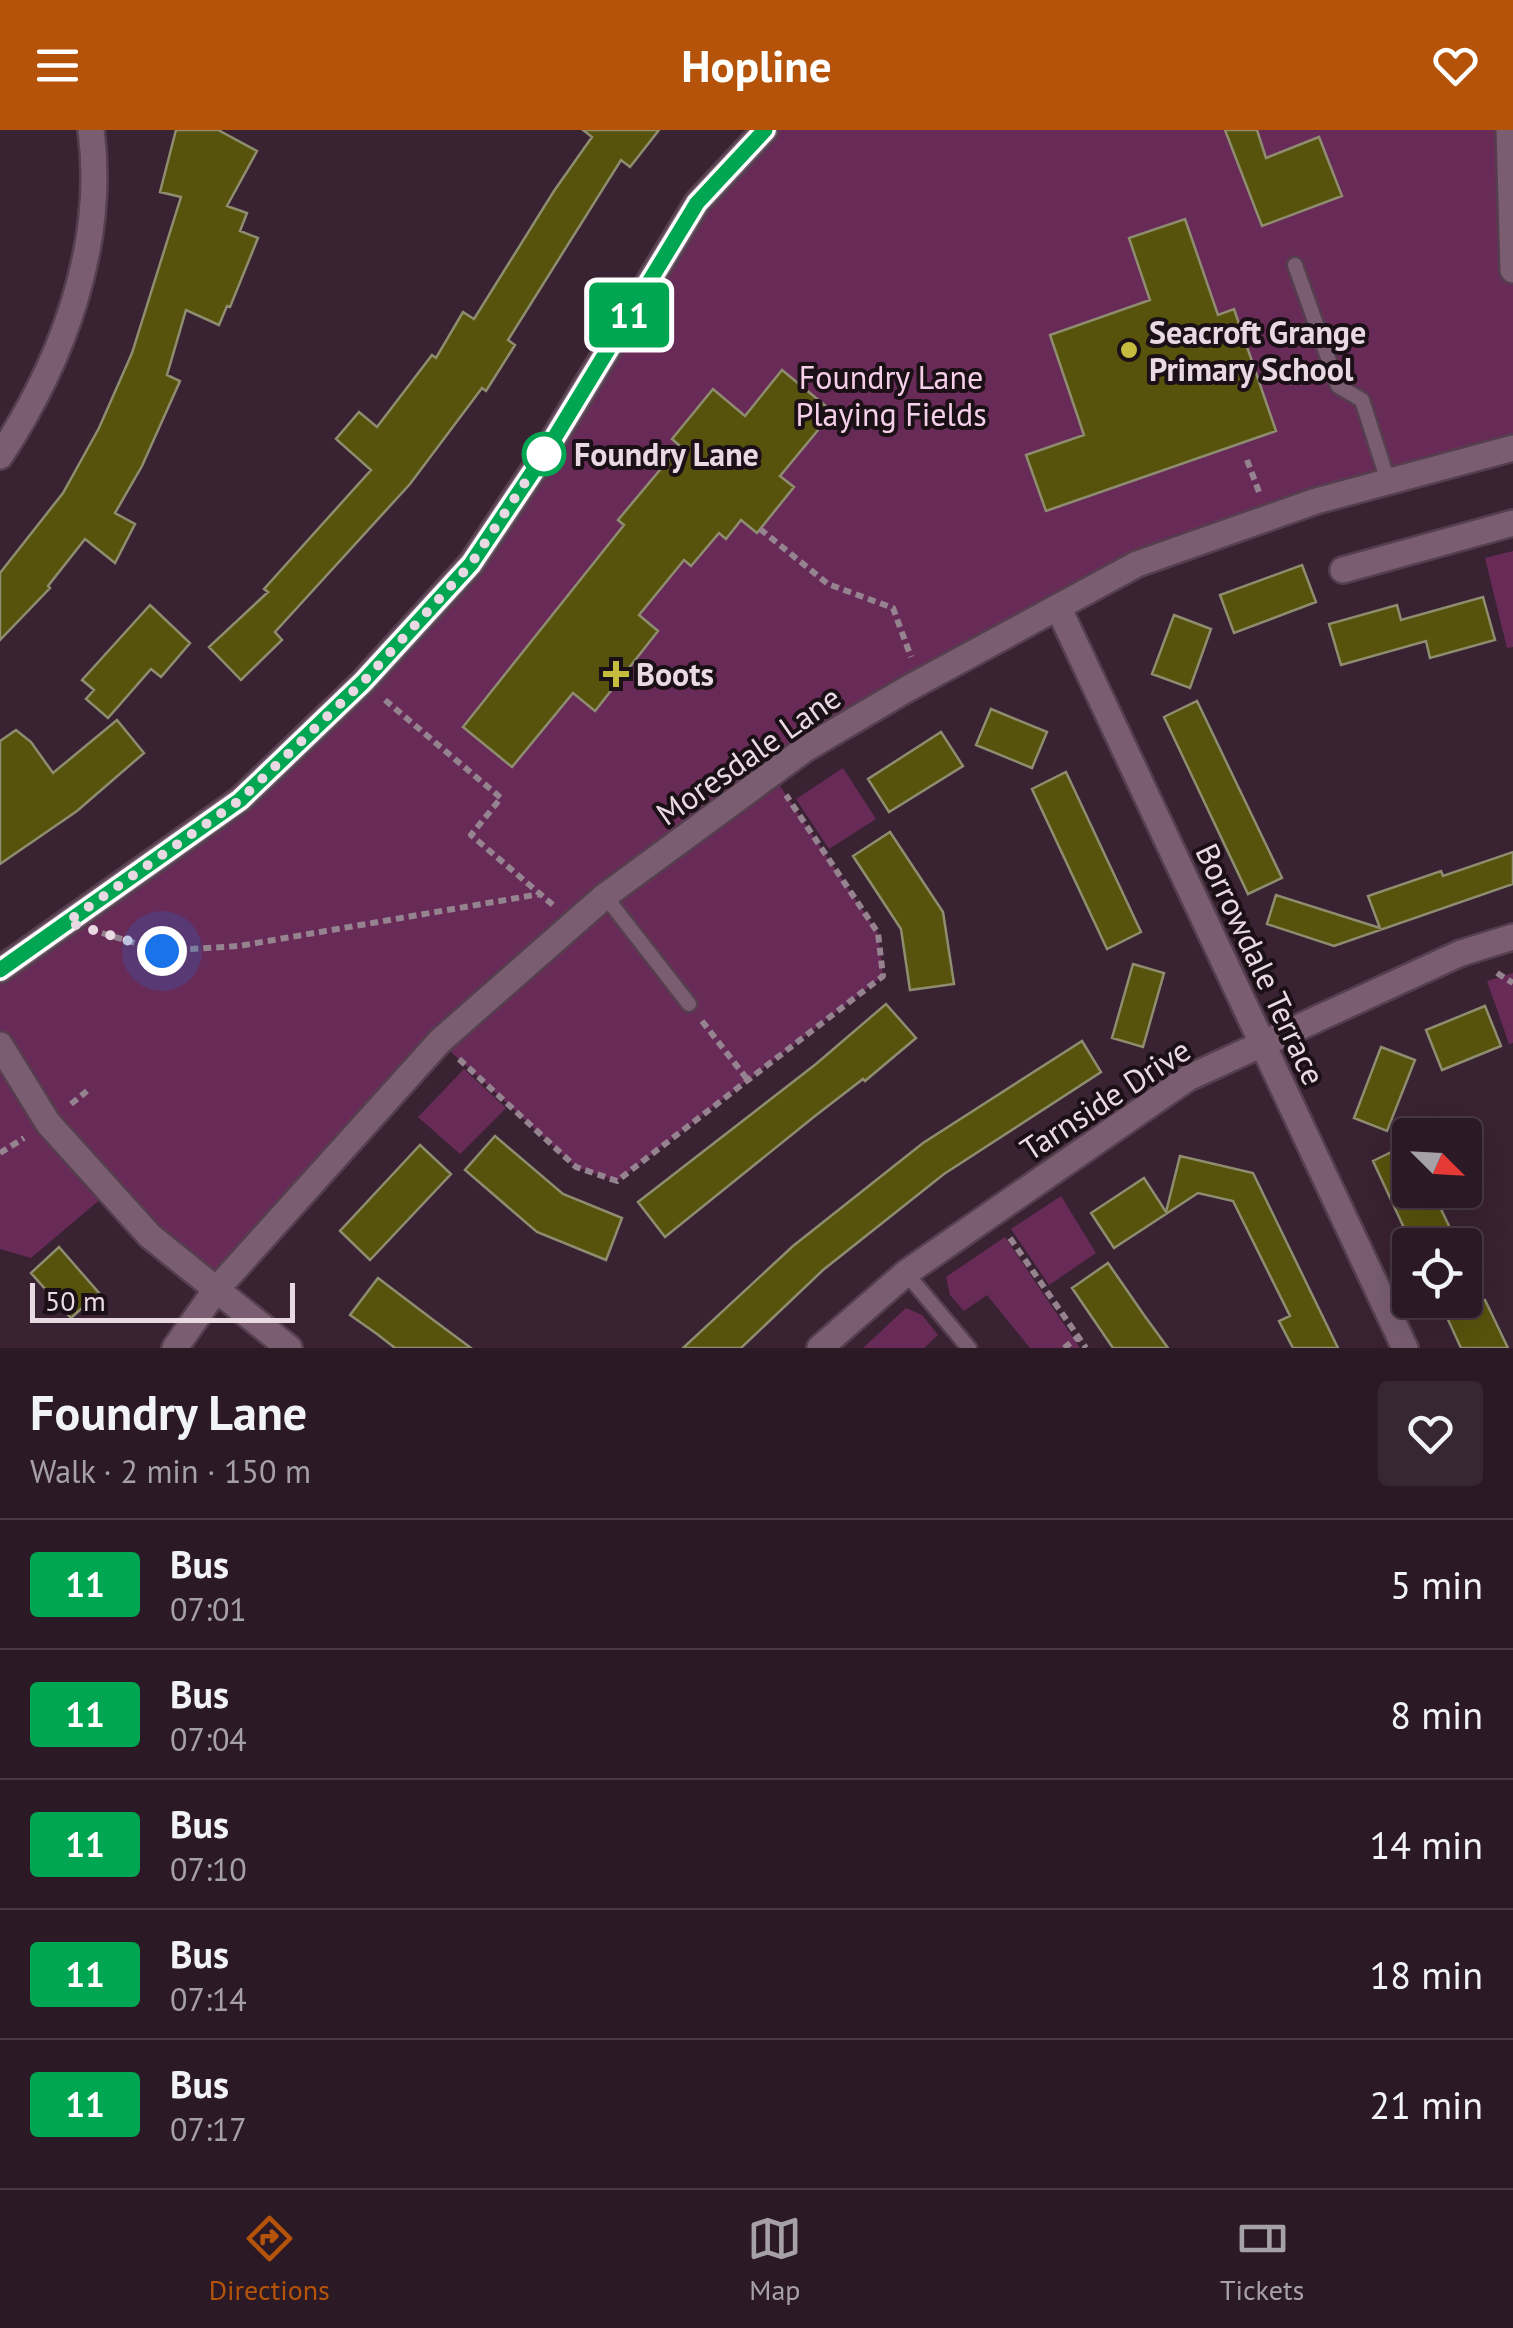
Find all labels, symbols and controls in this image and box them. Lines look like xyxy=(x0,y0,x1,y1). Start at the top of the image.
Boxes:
text: Hopline xyxy=(681,36,832,94)
icon: menu xyxy=(30,38,85,93)
icon: heart xyxy=(1428,38,1483,93)
line badge: 11 xyxy=(584,282,674,348)
text: 11 xyxy=(609,292,649,338)
place label: Seacroft Grange Primary School xyxy=(1149,311,1366,390)
marker: Seacroft Grange Primary School xyxy=(1118,339,1140,361)
park label: Foundry Lane Playing Fields xyxy=(795,356,987,435)
marker: Foundry Lane xyxy=(523,433,565,475)
place label: Foundry Lane xyxy=(574,433,759,475)
place label: Boots xyxy=(636,653,714,695)
marker: Boots xyxy=(605,663,627,685)
street label: Moresdale Lane xyxy=(648,676,848,834)
street label: Borrowdale Terrace xyxy=(1187,837,1335,1091)
your location xyxy=(137,926,187,976)
street label: Tarnside Drive xyxy=(1012,1028,1198,1170)
north arrow xyxy=(1392,1118,1482,1208)
map controls xyxy=(1392,1118,1482,1318)
button: locate xyxy=(1392,1228,1482,1318)
scale bar xyxy=(30,1278,295,1322)
text: 50 m xyxy=(45,1282,106,1319)
text: Foundry Lane xyxy=(30,1381,307,1443)
button: heart xyxy=(1378,1381,1483,1486)
text: Walk · 2 min · 150 m xyxy=(30,1450,311,1492)
text: Bus xyxy=(170,1539,229,1588)
text: 5 min xyxy=(1390,1560,1483,1609)
text: 11 xyxy=(65,1561,105,1607)
text: 07:01 xyxy=(170,1588,247,1630)
text: Bus xyxy=(170,1669,229,1718)
text: 8 min xyxy=(1390,1690,1483,1739)
text: 11 xyxy=(65,1691,105,1737)
text: 07:04 xyxy=(170,1718,247,1760)
text: Bus xyxy=(170,1799,229,1848)
text: 14 min xyxy=(1370,1820,1483,1869)
text: 11 xyxy=(65,1821,105,1867)
text: 07:10 xyxy=(170,1848,247,1890)
text: Bus xyxy=(170,1929,229,1978)
text: 18 min xyxy=(1370,1950,1483,1999)
text: 11 xyxy=(65,1951,105,1997)
text: 07:14 xyxy=(170,1978,247,2020)
text: Bus xyxy=(170,2059,229,2108)
text: 21 min xyxy=(1370,2080,1483,2129)
text: 11 xyxy=(65,2081,105,2127)
text: 07:17 xyxy=(170,2108,247,2150)
tab: Directions xyxy=(209,2211,330,2308)
tab: Map xyxy=(747,2211,802,2308)
tab: Tickets xyxy=(1220,2211,1304,2308)

